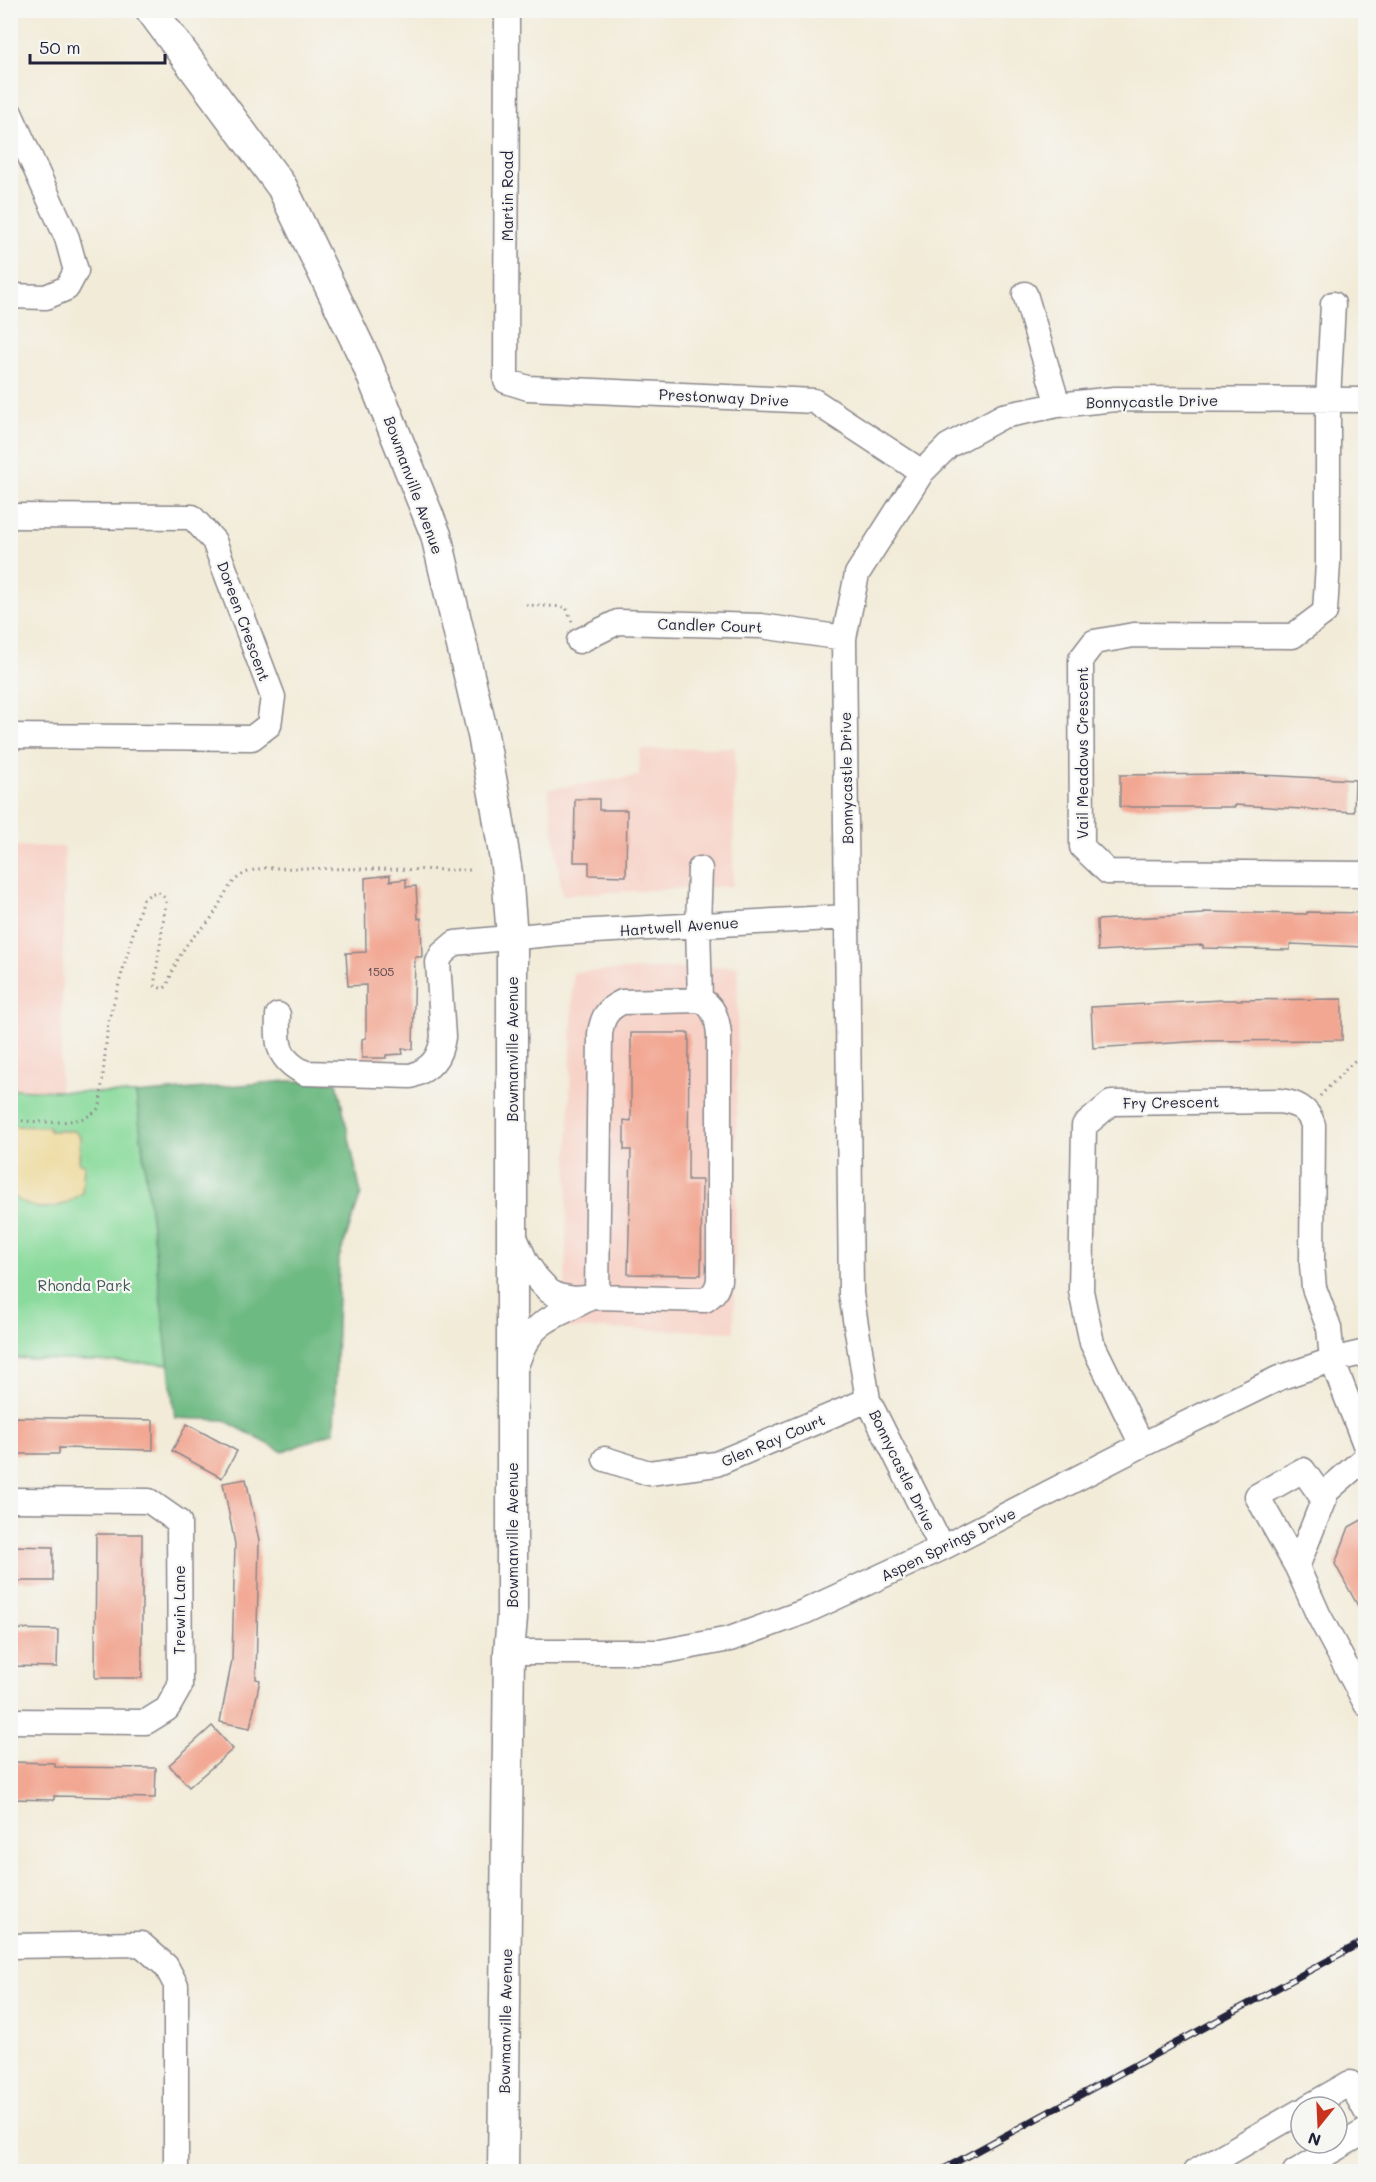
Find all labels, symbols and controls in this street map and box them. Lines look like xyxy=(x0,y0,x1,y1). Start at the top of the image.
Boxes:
scale bar xyxy=(30,27,165,65)
text: 50 m xyxy=(39,35,81,59)
street label: Martin Road xyxy=(497,151,517,241)
street label: Prestonway Drive xyxy=(658,384,790,410)
street label: Bonnycastle Drive xyxy=(1086,390,1218,412)
street label: Bowmanville Avenue xyxy=(380,413,448,557)
street label: Doreen Crescent xyxy=(213,558,275,684)
street label: Candler Court xyxy=(657,613,763,637)
street label: Vail Meadows Crescent xyxy=(1072,667,1092,839)
street label: Bonnycastle Drive xyxy=(835,712,857,844)
street label: Hartwell Avenue xyxy=(619,912,739,940)
house number: 1505 xyxy=(368,963,394,979)
street label: Bowmanville Avenue xyxy=(502,976,522,1122)
street label: Fry Crescent xyxy=(1123,1091,1219,1113)
park label: Rhonda Park xyxy=(38,1275,130,1295)
street label: Bonnycastle Drive xyxy=(865,1406,941,1534)
street label: Glen Ray Court xyxy=(718,1409,828,1471)
street label: Bowmanville Avenue xyxy=(502,1462,522,1608)
street label: Aspen Springs Drive xyxy=(877,1503,1019,1585)
street label: Trewin Lane xyxy=(169,1565,189,1655)
street label: Bowmanville Avenue xyxy=(494,1948,516,2094)
north arrow xyxy=(1289,2095,1349,2155)
text: N xyxy=(1305,2128,1323,2152)

